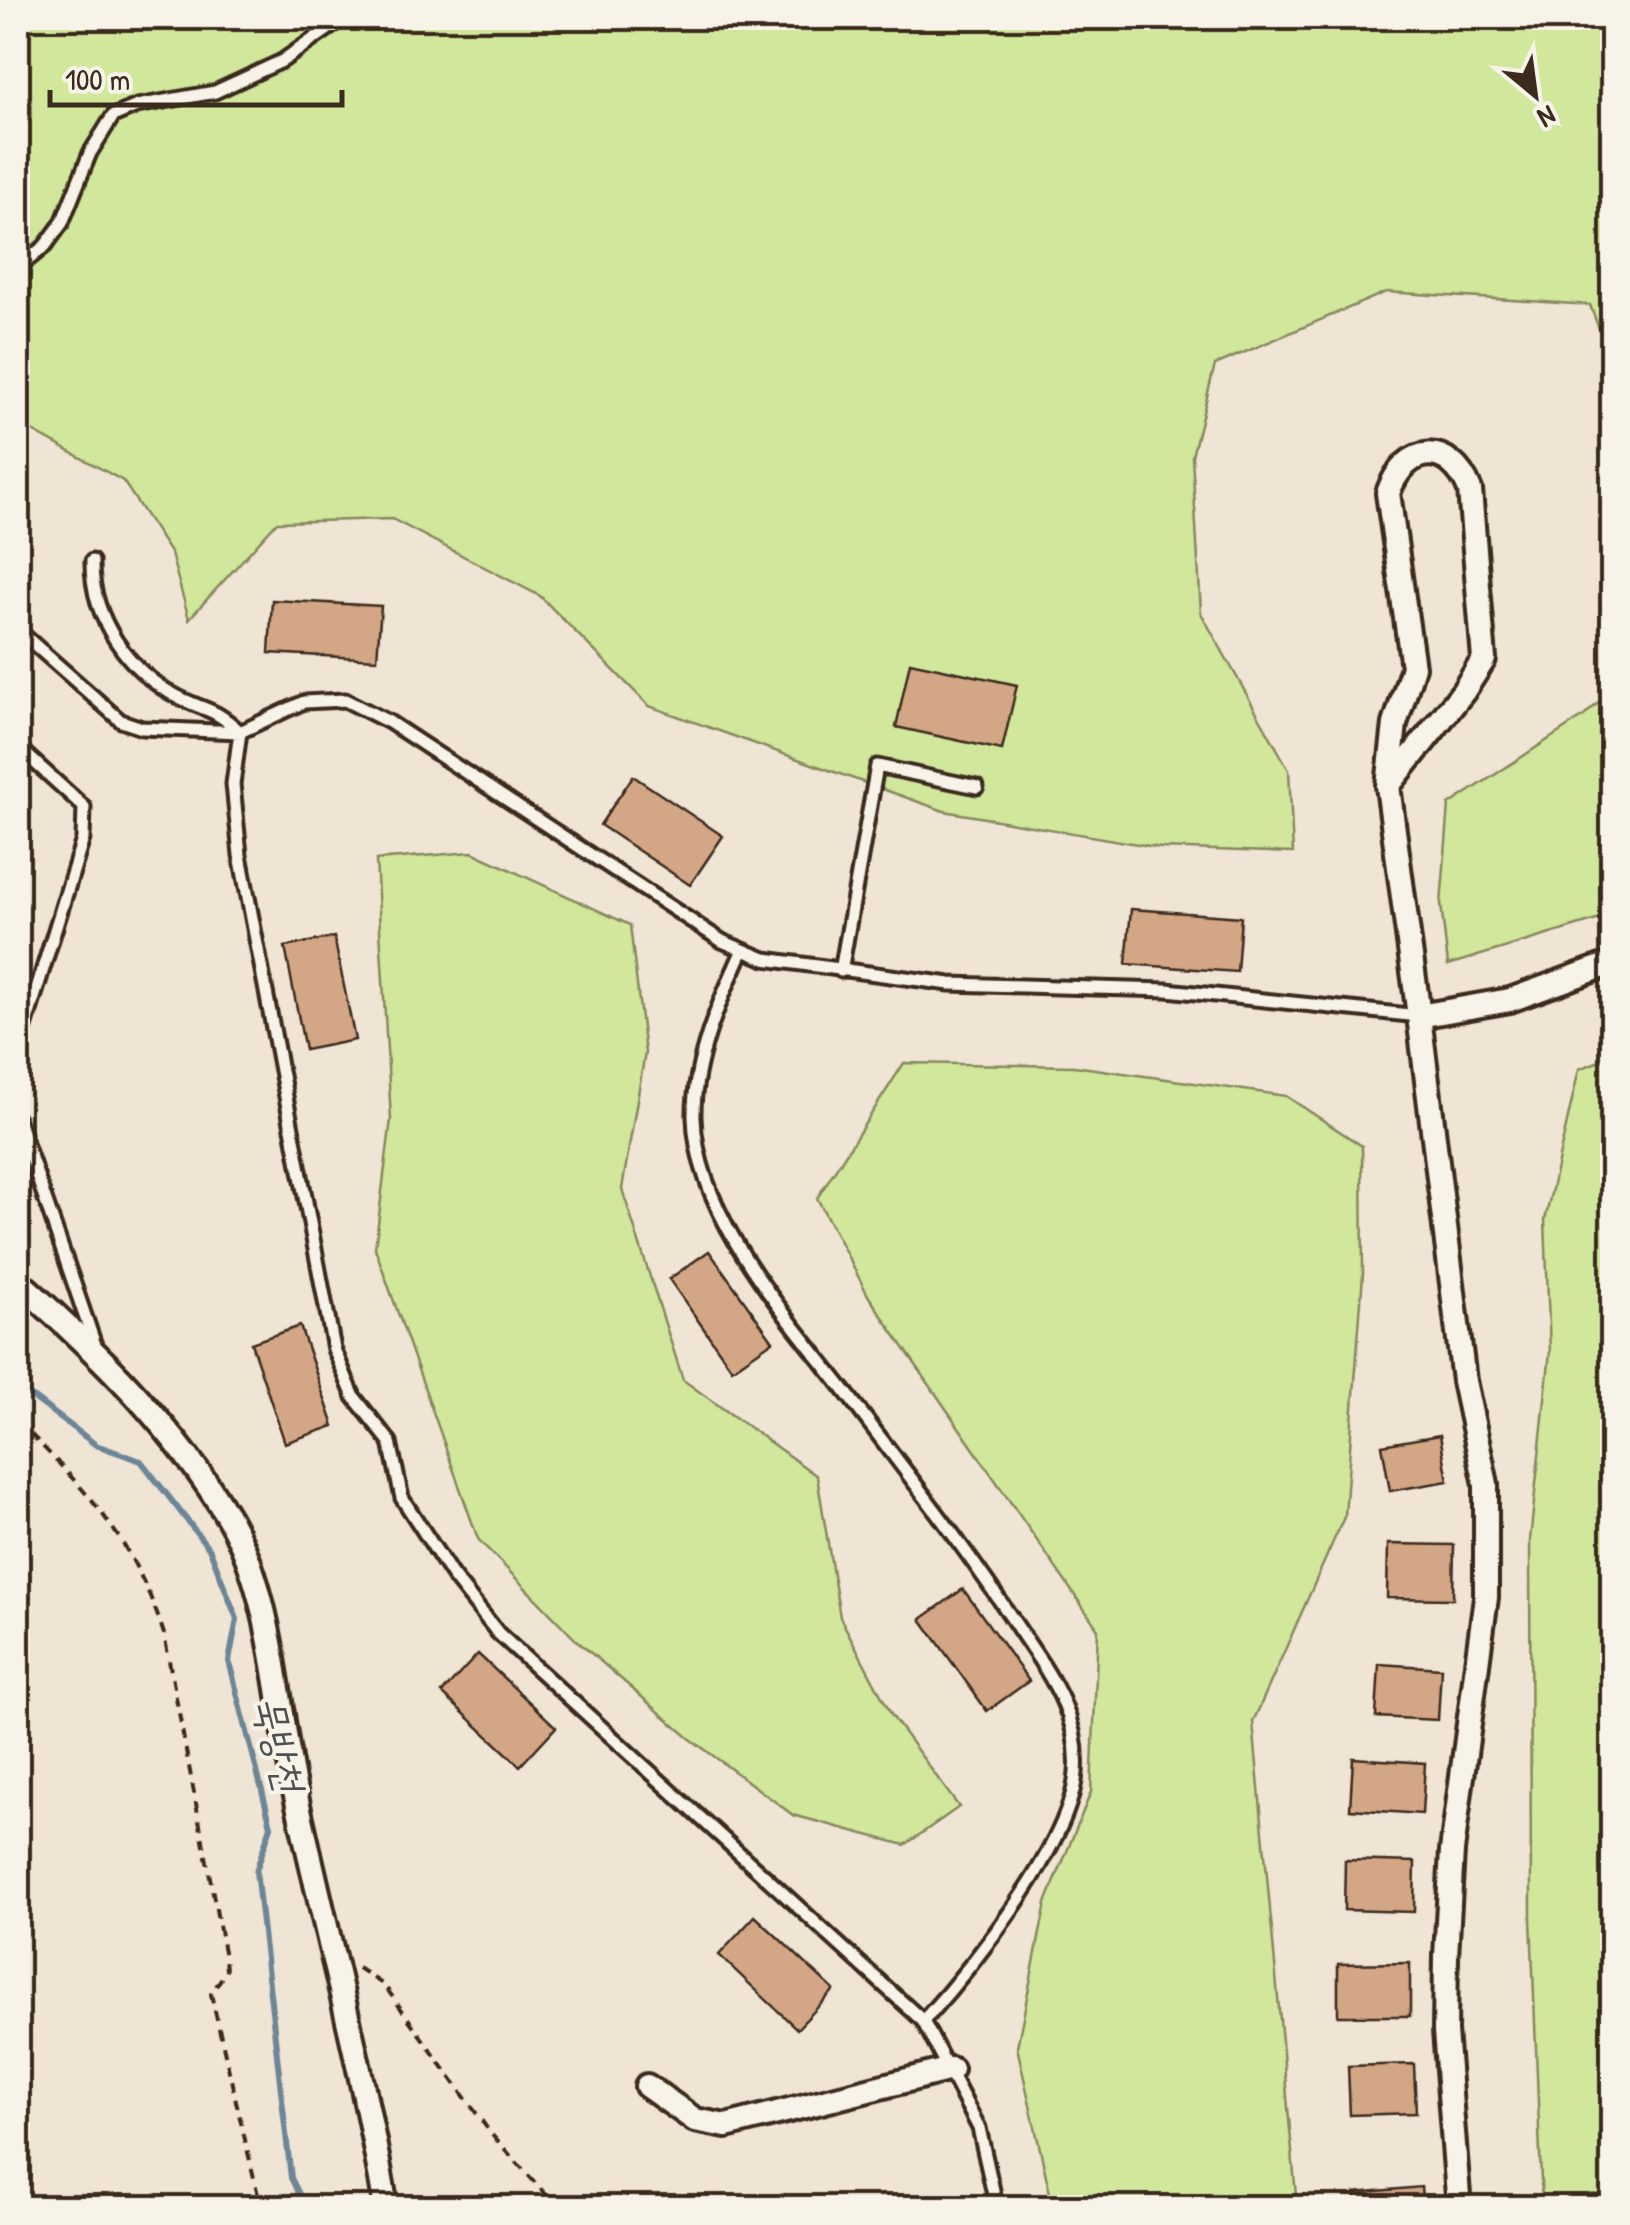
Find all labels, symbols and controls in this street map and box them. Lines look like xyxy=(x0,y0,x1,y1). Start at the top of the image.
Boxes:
scale bar xyxy=(50,45,342,107)
north arrow xyxy=(1485,45,1585,145)
text: 100 m xyxy=(65,59,130,99)
text: N xyxy=(1531,97,1563,137)
water label: 묵방천 xyxy=(243,1690,320,1800)

